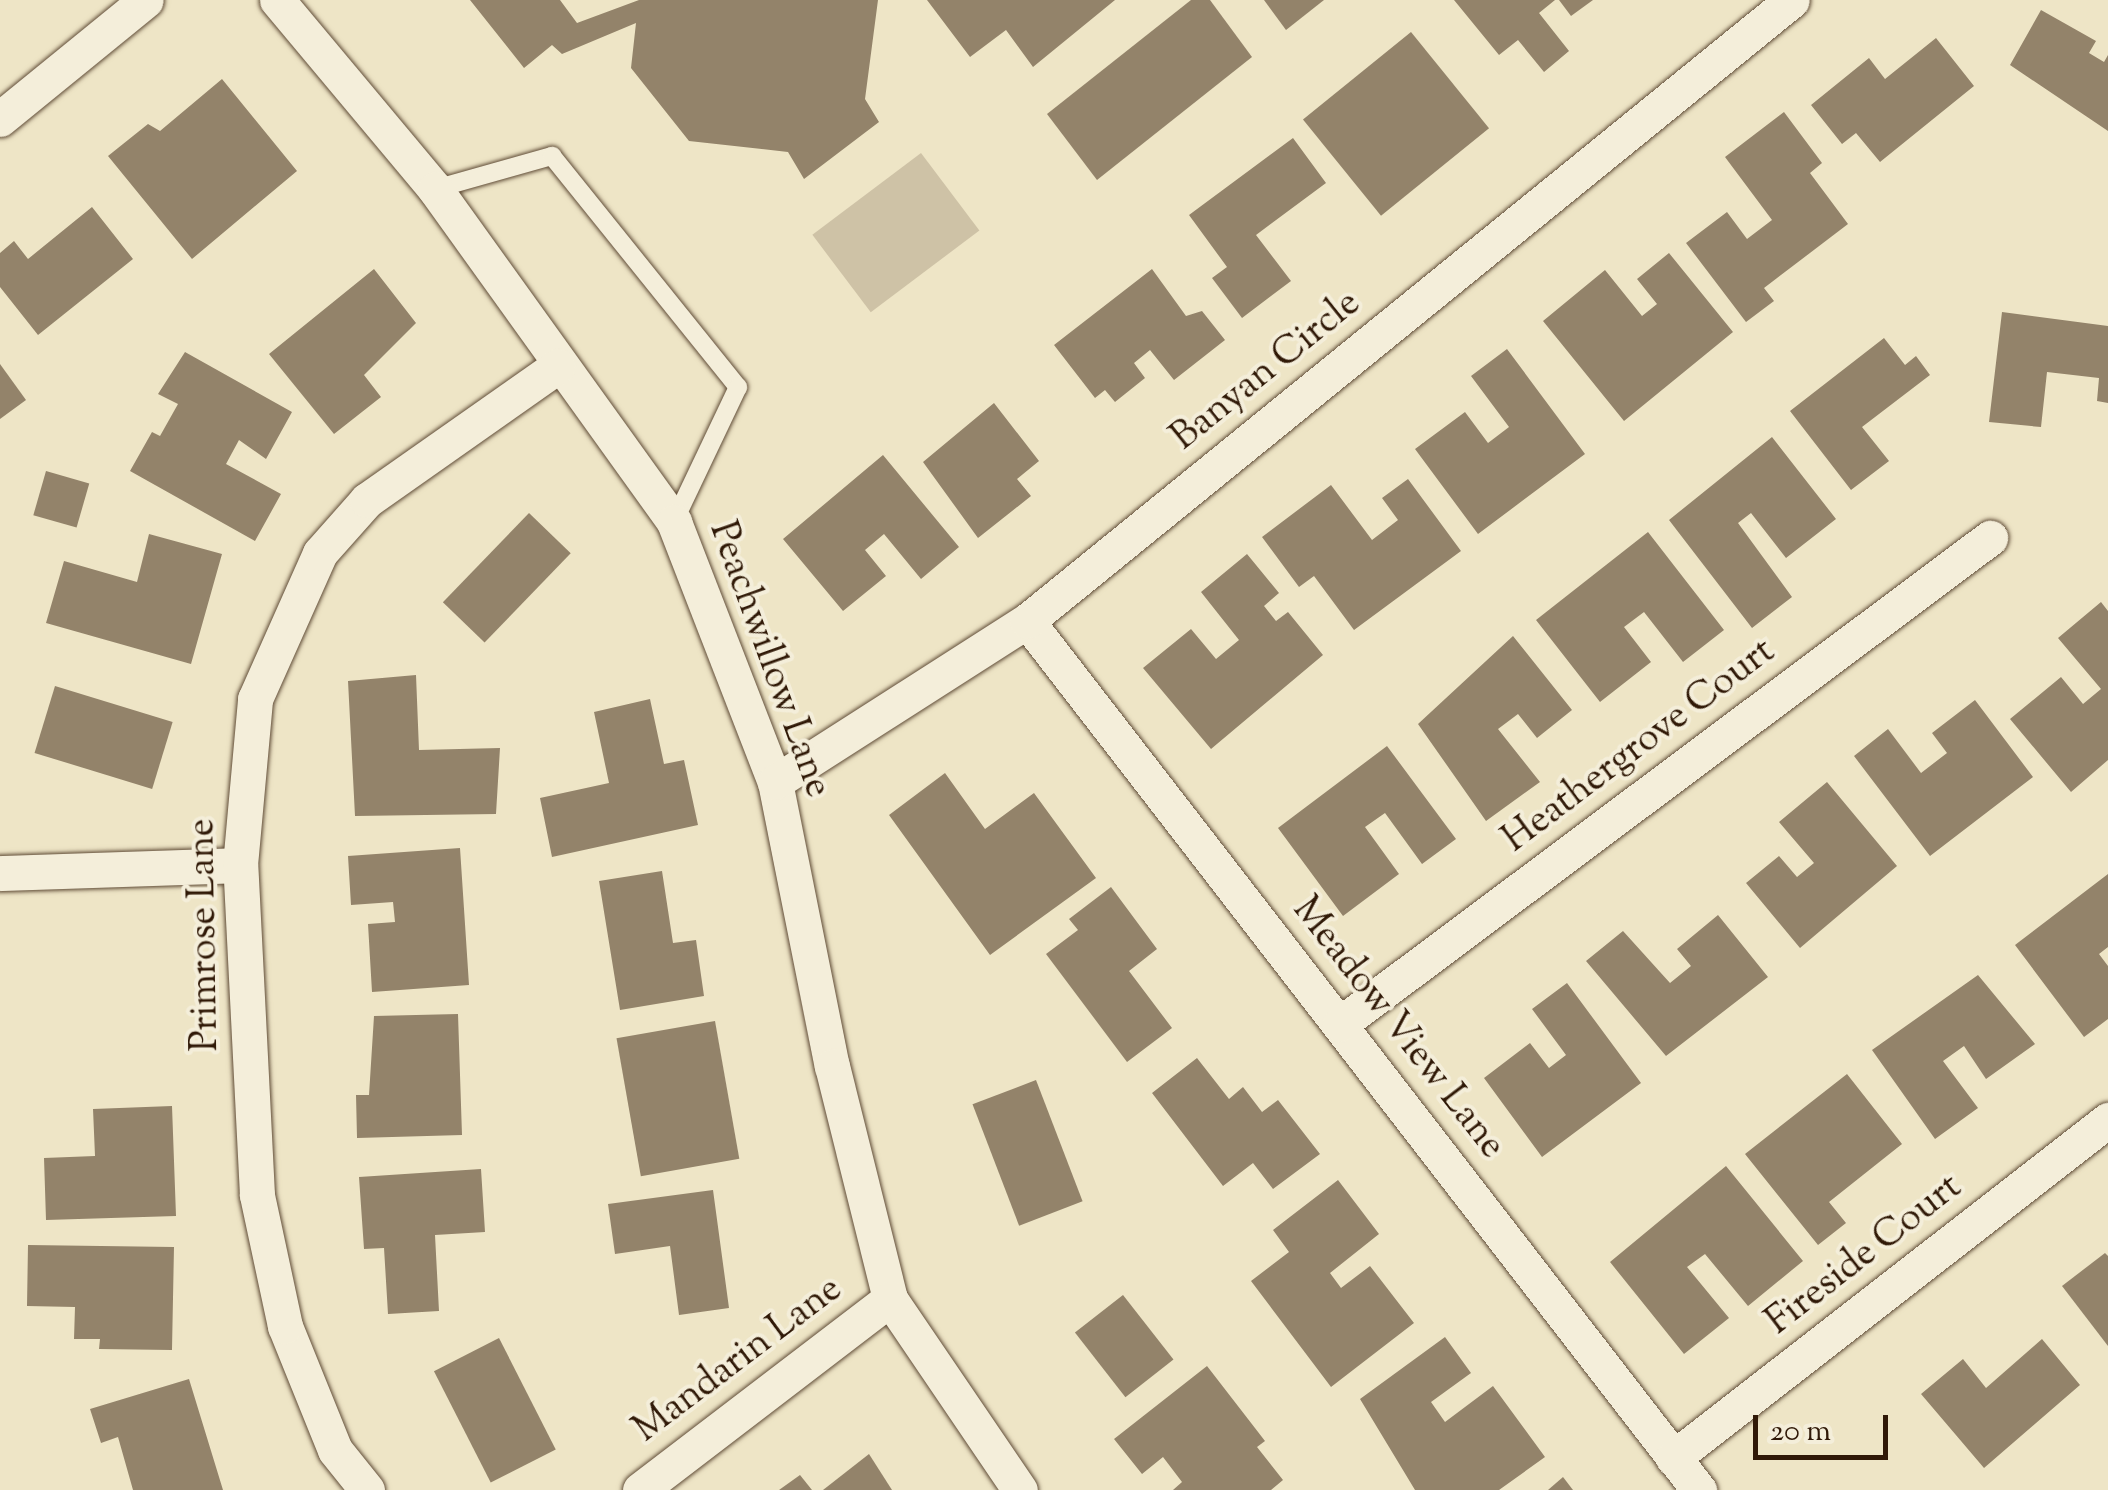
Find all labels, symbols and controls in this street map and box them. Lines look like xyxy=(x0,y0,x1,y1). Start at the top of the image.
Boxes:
street label: Banyan Circle xyxy=(1163,282,1371,462)
street label: Peachwillow Lane xyxy=(697,516,839,804)
street label: Heathergrove Court xyxy=(1495,630,1785,864)
street label: Primrose Lane xyxy=(181,818,231,1052)
street label: Meadow View Lane xyxy=(1281,889,1513,1169)
street label: Fireside Court xyxy=(1758,1166,1972,1346)
street label: Mandarin Lane xyxy=(626,1268,852,1454)
scale bar xyxy=(1758,1395,1893,1457)
text: 20 m xyxy=(1770,1411,1831,1454)

